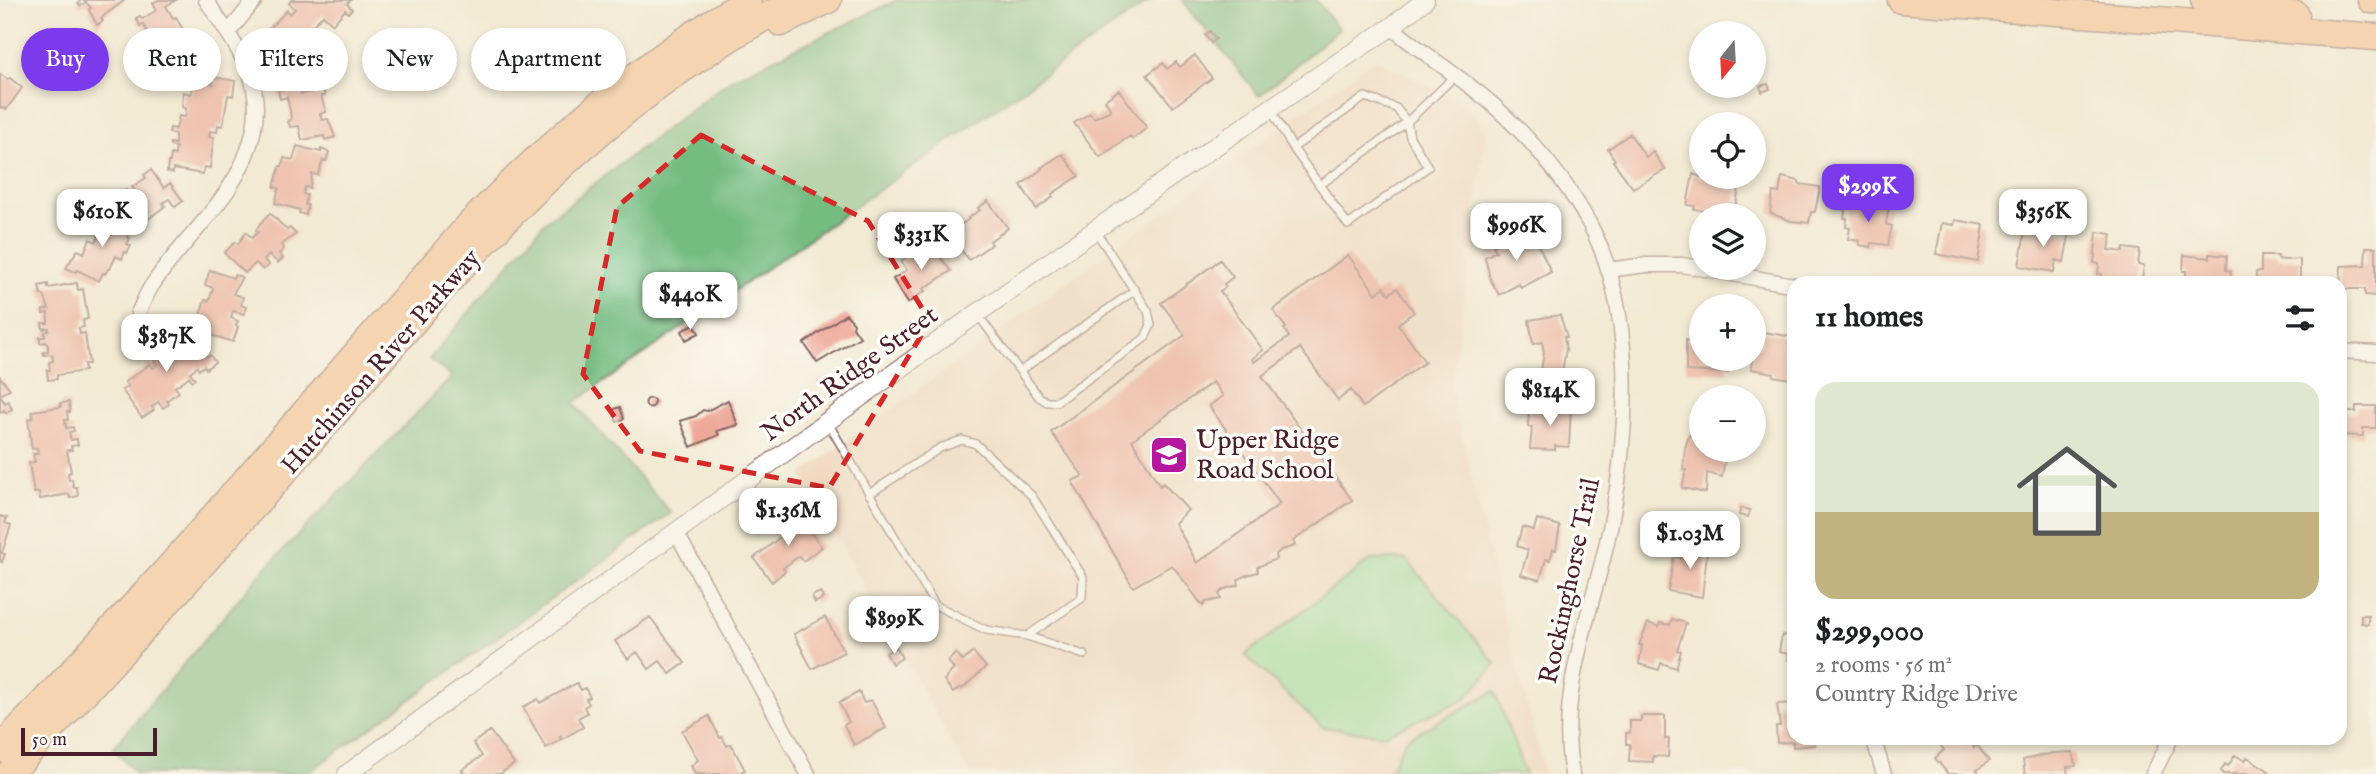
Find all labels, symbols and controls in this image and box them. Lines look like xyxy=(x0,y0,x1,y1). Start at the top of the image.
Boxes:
north arrow xyxy=(1689,21,1766,98)
map controls xyxy=(1689,21,1766,462)
chip: Buy xyxy=(21,28,109,91)
chip: Rent xyxy=(123,28,221,91)
chip: Filters xyxy=(235,28,348,91)
chip: New xyxy=(362,28,457,91)
chip: Apartment xyxy=(471,28,626,91)
button: locate xyxy=(1689,112,1766,189)
pin: $299K xyxy=(1819,164,1917,224)
text: $299K xyxy=(1838,172,1898,201)
pin: $610K xyxy=(53,190,151,249)
pin: $356K xyxy=(1994,190,2092,249)
text: $610K xyxy=(73,197,131,226)
text: $356K xyxy=(2015,197,2071,226)
button: layers xyxy=(1689,203,1766,280)
pin: $996K xyxy=(1467,204,1565,263)
text: $996K xyxy=(1486,211,1546,240)
pin: $331K xyxy=(872,212,970,272)
text: $331K xyxy=(893,220,949,249)
street label: Hutchinson River Parkway xyxy=(274,242,488,481)
pin: $440K xyxy=(641,272,739,332)
text: $440K xyxy=(658,280,722,309)
button: + xyxy=(1689,294,1766,371)
street label: North Ridge Street xyxy=(755,299,945,449)
text: 11 homes xyxy=(1815,299,1923,337)
icon: filters xyxy=(2281,299,2319,337)
pin: $387K xyxy=(117,314,215,374)
text: $387K xyxy=(137,322,195,351)
pin: $814K xyxy=(1501,368,1599,428)
text: $814K xyxy=(1521,376,1579,405)
button: − xyxy=(1689,385,1766,462)
place label: Upper Ridge Road School xyxy=(1196,424,1339,487)
icon: home xyxy=(2004,428,2130,554)
school or university icon: Upper Ridge Road School xyxy=(1148,434,1190,476)
street label: Rockinghorse Trail xyxy=(1532,474,1608,687)
pin: $1.36M xyxy=(731,489,845,548)
text: $1.36M xyxy=(755,496,821,525)
pin: $1.03M xyxy=(1633,512,1747,571)
text: $1.03M xyxy=(1656,519,1724,548)
pin: $899K xyxy=(845,596,943,656)
text: $899K xyxy=(865,604,923,633)
text: $299,000 xyxy=(1815,613,1924,651)
text: 2 rooms · 56 m² xyxy=(1815,651,1952,680)
text: Country Ridge Drive xyxy=(1815,680,2018,709)
scale bar xyxy=(21,725,158,757)
text: 50 m xyxy=(32,728,67,752)

